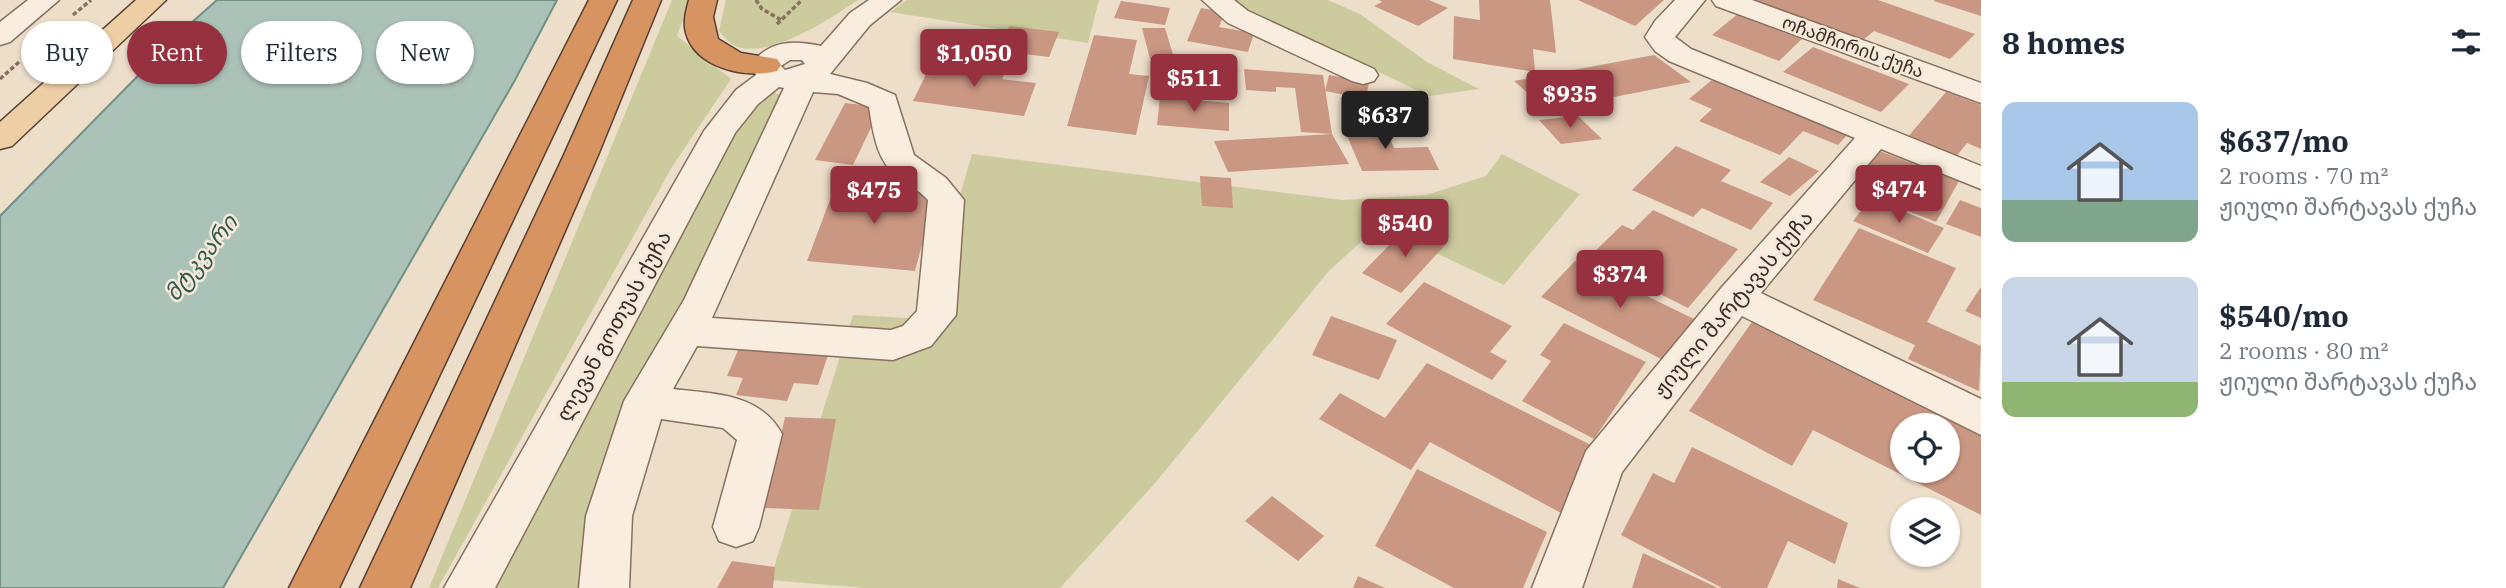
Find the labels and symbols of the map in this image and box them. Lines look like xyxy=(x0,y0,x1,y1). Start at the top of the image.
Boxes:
street label: ოჩამჩირის ქუჩა xyxy=(1779,10,1927,83)
pin: $1,050 xyxy=(917,29,1031,89)
pin: $511 xyxy=(1153,54,1235,114)
pin: $935 xyxy=(1529,71,1611,130)
pin: $637 xyxy=(1344,92,1426,151)
pin: $475 xyxy=(833,166,915,226)
pin: $474 xyxy=(1858,166,1940,225)
pin: $540 xyxy=(1364,200,1446,259)
street label: ჟიული შარტავას ქუჩა xyxy=(1646,204,1819,403)
water label: მტკვარი xyxy=(157,208,244,307)
street label: ლევან გოთუას ქუჩა xyxy=(549,225,677,426)
pin: $374 xyxy=(1579,250,1661,310)

